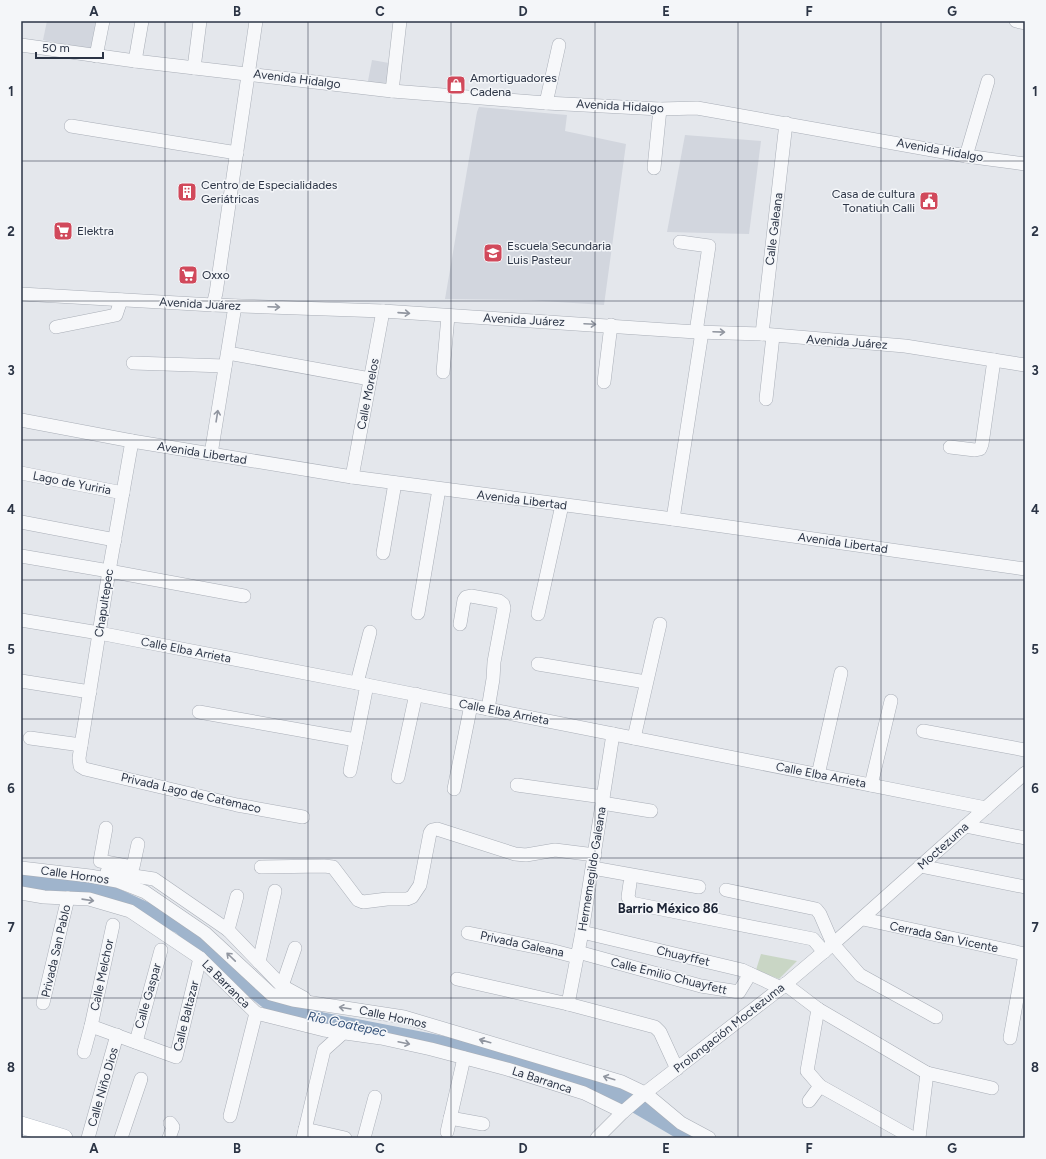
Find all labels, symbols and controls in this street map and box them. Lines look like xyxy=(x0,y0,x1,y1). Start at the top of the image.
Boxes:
text: A xyxy=(89,4,99,19)
text: B xyxy=(233,4,241,19)
text: C xyxy=(375,4,385,19)
text: D xyxy=(518,4,528,19)
text: E xyxy=(662,4,670,19)
text: F xyxy=(805,4,813,19)
text: G xyxy=(947,4,957,19)
scale bar xyxy=(36,34,103,60)
text: 50 m xyxy=(42,41,70,55)
street label: Avenida Hidalgo xyxy=(253,67,341,91)
place label: Amortiguadores Cadena xyxy=(470,71,557,99)
shop icon: Amortiguadores Cadena xyxy=(445,74,467,96)
text: 1 xyxy=(8,84,14,99)
text: 1 xyxy=(1032,84,1038,99)
street label: Avenida Hidalgo xyxy=(576,97,664,115)
street label: Avenida Hidalgo xyxy=(896,135,984,165)
place label: Centro de Especialidades Geriátricas xyxy=(201,178,338,206)
building icon: Centro de Especialidades Geriátricas xyxy=(176,181,198,203)
place label: Casa de cultura Tonatiuh Calli xyxy=(832,187,915,215)
public building icon: Casa de cultura Tonatiuh Calli xyxy=(918,190,940,212)
street label: Calle Galeana xyxy=(763,192,785,266)
supermarket icon: Elektra xyxy=(52,220,74,242)
text: 2 xyxy=(7,224,15,239)
place label: Elektra xyxy=(77,224,114,238)
text: 2 xyxy=(1031,224,1039,239)
place label: Escuela Secundaria Luis Pasteur xyxy=(507,239,611,267)
school or university icon: Escuela Secundaria Luis Pasteur xyxy=(482,242,504,264)
supermarket icon: Oxxo xyxy=(177,264,199,286)
place label: Oxxo xyxy=(202,268,230,282)
street label: Avenida Juárez xyxy=(159,295,241,313)
one-way arrow xyxy=(267,303,280,311)
one-way arrow xyxy=(397,309,410,316)
street label: Avenida Juárez xyxy=(483,311,565,329)
one-way arrow xyxy=(583,321,596,328)
one-way arrow xyxy=(712,329,725,336)
street label: Avenida Juárez xyxy=(806,332,888,352)
street label: Calle Morelos xyxy=(354,357,382,431)
text: 3 xyxy=(7,363,15,378)
text: 3 xyxy=(1031,363,1039,378)
one-way arrow xyxy=(213,410,221,423)
street label: Avenida Libertad xyxy=(156,439,248,467)
street label: Lago de Yuriria xyxy=(32,469,112,497)
street label: Avenida Libertad xyxy=(476,488,568,512)
text: 4 xyxy=(7,502,15,517)
text: 4 xyxy=(1031,502,1039,517)
street label: Avenida Libertad xyxy=(797,530,889,556)
street label: Chapultepec xyxy=(92,567,116,638)
street label: Calle Elba Arrieta xyxy=(140,634,232,666)
text: 5 xyxy=(7,642,15,657)
text: 5 xyxy=(1031,642,1039,657)
street label: Calle Elba Arrieta xyxy=(458,696,550,728)
street label: Calle Elba Arrieta xyxy=(775,759,867,791)
street label: Privada Lago de Catemaco xyxy=(119,770,263,816)
text: 6 xyxy=(7,781,15,796)
text: 6 xyxy=(1031,781,1039,796)
street label: Hermemegildo Galeana xyxy=(575,806,609,932)
street label: Moctezuma xyxy=(915,820,971,872)
street label: Calle Hornos xyxy=(40,863,110,887)
one-way arrow xyxy=(81,896,94,904)
district label: Barrio México 86 xyxy=(618,901,719,916)
street label: Privada San Pablo xyxy=(39,903,73,999)
street label: Cerrada San Vicente xyxy=(888,919,1000,955)
text: 7 xyxy=(7,920,15,935)
text: 7 xyxy=(1031,920,1039,935)
street label: Privada Galeana xyxy=(479,928,565,960)
street label: Calle Melchor xyxy=(88,938,116,1012)
street label: Chuayffet xyxy=(655,943,711,969)
one-way arrow xyxy=(226,953,236,962)
street label: Calle Emilio Chuayfett xyxy=(609,955,729,997)
street label: La Barranca xyxy=(199,957,253,1011)
street label: Calle Gaspar xyxy=(132,962,164,1030)
street label: Calle Baltazar xyxy=(170,979,202,1053)
street label: Prolongación Moctezuma xyxy=(671,980,787,1076)
street label: Calle Hornos xyxy=(358,1003,429,1031)
one-way arrow xyxy=(339,1004,352,1012)
water label: Rio Coatepec xyxy=(306,1008,388,1040)
one-way arrow xyxy=(479,1036,492,1044)
one-way arrow xyxy=(397,1039,410,1047)
street label: Calle Niño Dios xyxy=(85,1045,121,1128)
text: 8 xyxy=(7,1060,15,1075)
text: 8 xyxy=(1031,1060,1039,1075)
street label: La Barranca xyxy=(510,1064,574,1096)
one-way arrow xyxy=(603,1074,616,1081)
text: A xyxy=(89,1141,99,1156)
text: B xyxy=(233,1141,241,1156)
text: C xyxy=(375,1141,385,1156)
text: D xyxy=(518,1141,528,1156)
text: E xyxy=(662,1141,670,1156)
text: F xyxy=(805,1141,813,1156)
text: G xyxy=(947,1141,957,1156)

